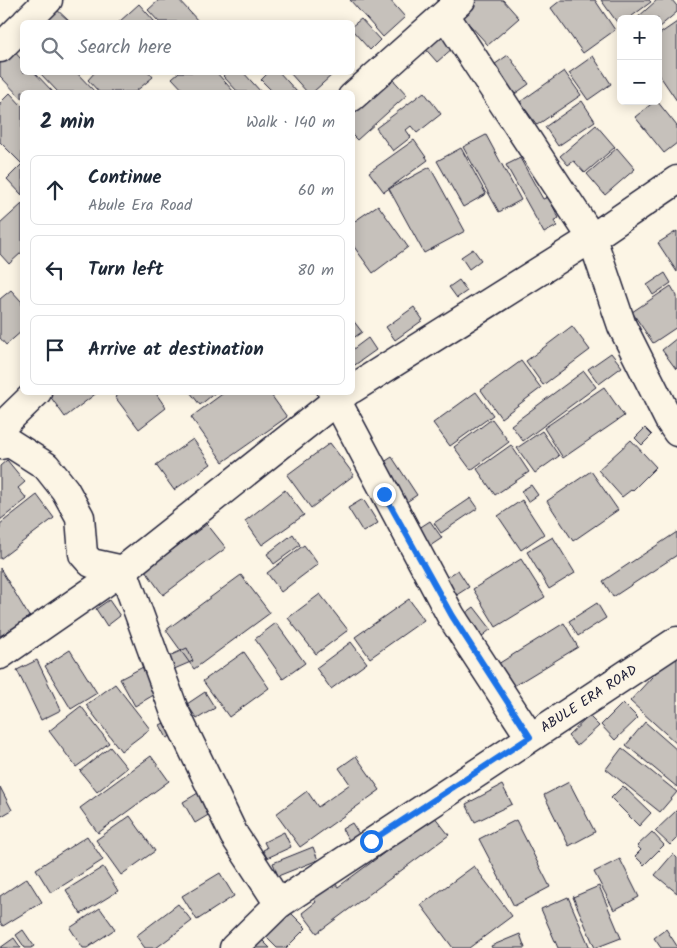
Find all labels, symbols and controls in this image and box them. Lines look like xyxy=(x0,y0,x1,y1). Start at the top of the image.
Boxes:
map controls xyxy=(617,15,662,105)
button: + xyxy=(617,15,662,60)
search box xyxy=(20,20,355,75)
text: Search here xyxy=(78,33,172,63)
icon: search xyxy=(38,34,66,62)
button: − xyxy=(617,60,662,105)
text: 2 min xyxy=(40,106,95,139)
text: Walk · 140 m xyxy=(246,110,335,135)
text: Continue xyxy=(88,163,161,193)
icon: ahead xyxy=(41,176,69,204)
text: 60 m xyxy=(298,178,334,203)
text: Abule Era Road xyxy=(88,193,192,218)
text: Turn left xyxy=(88,255,163,285)
icon: left xyxy=(41,256,69,284)
text: 80 m xyxy=(297,258,334,283)
text: Arrive at destination xyxy=(88,335,264,365)
icon: arrive xyxy=(41,336,69,364)
route end xyxy=(373,483,396,506)
street label: ABULE ERA ROAD xyxy=(536,659,642,739)
route start xyxy=(360,830,383,853)

